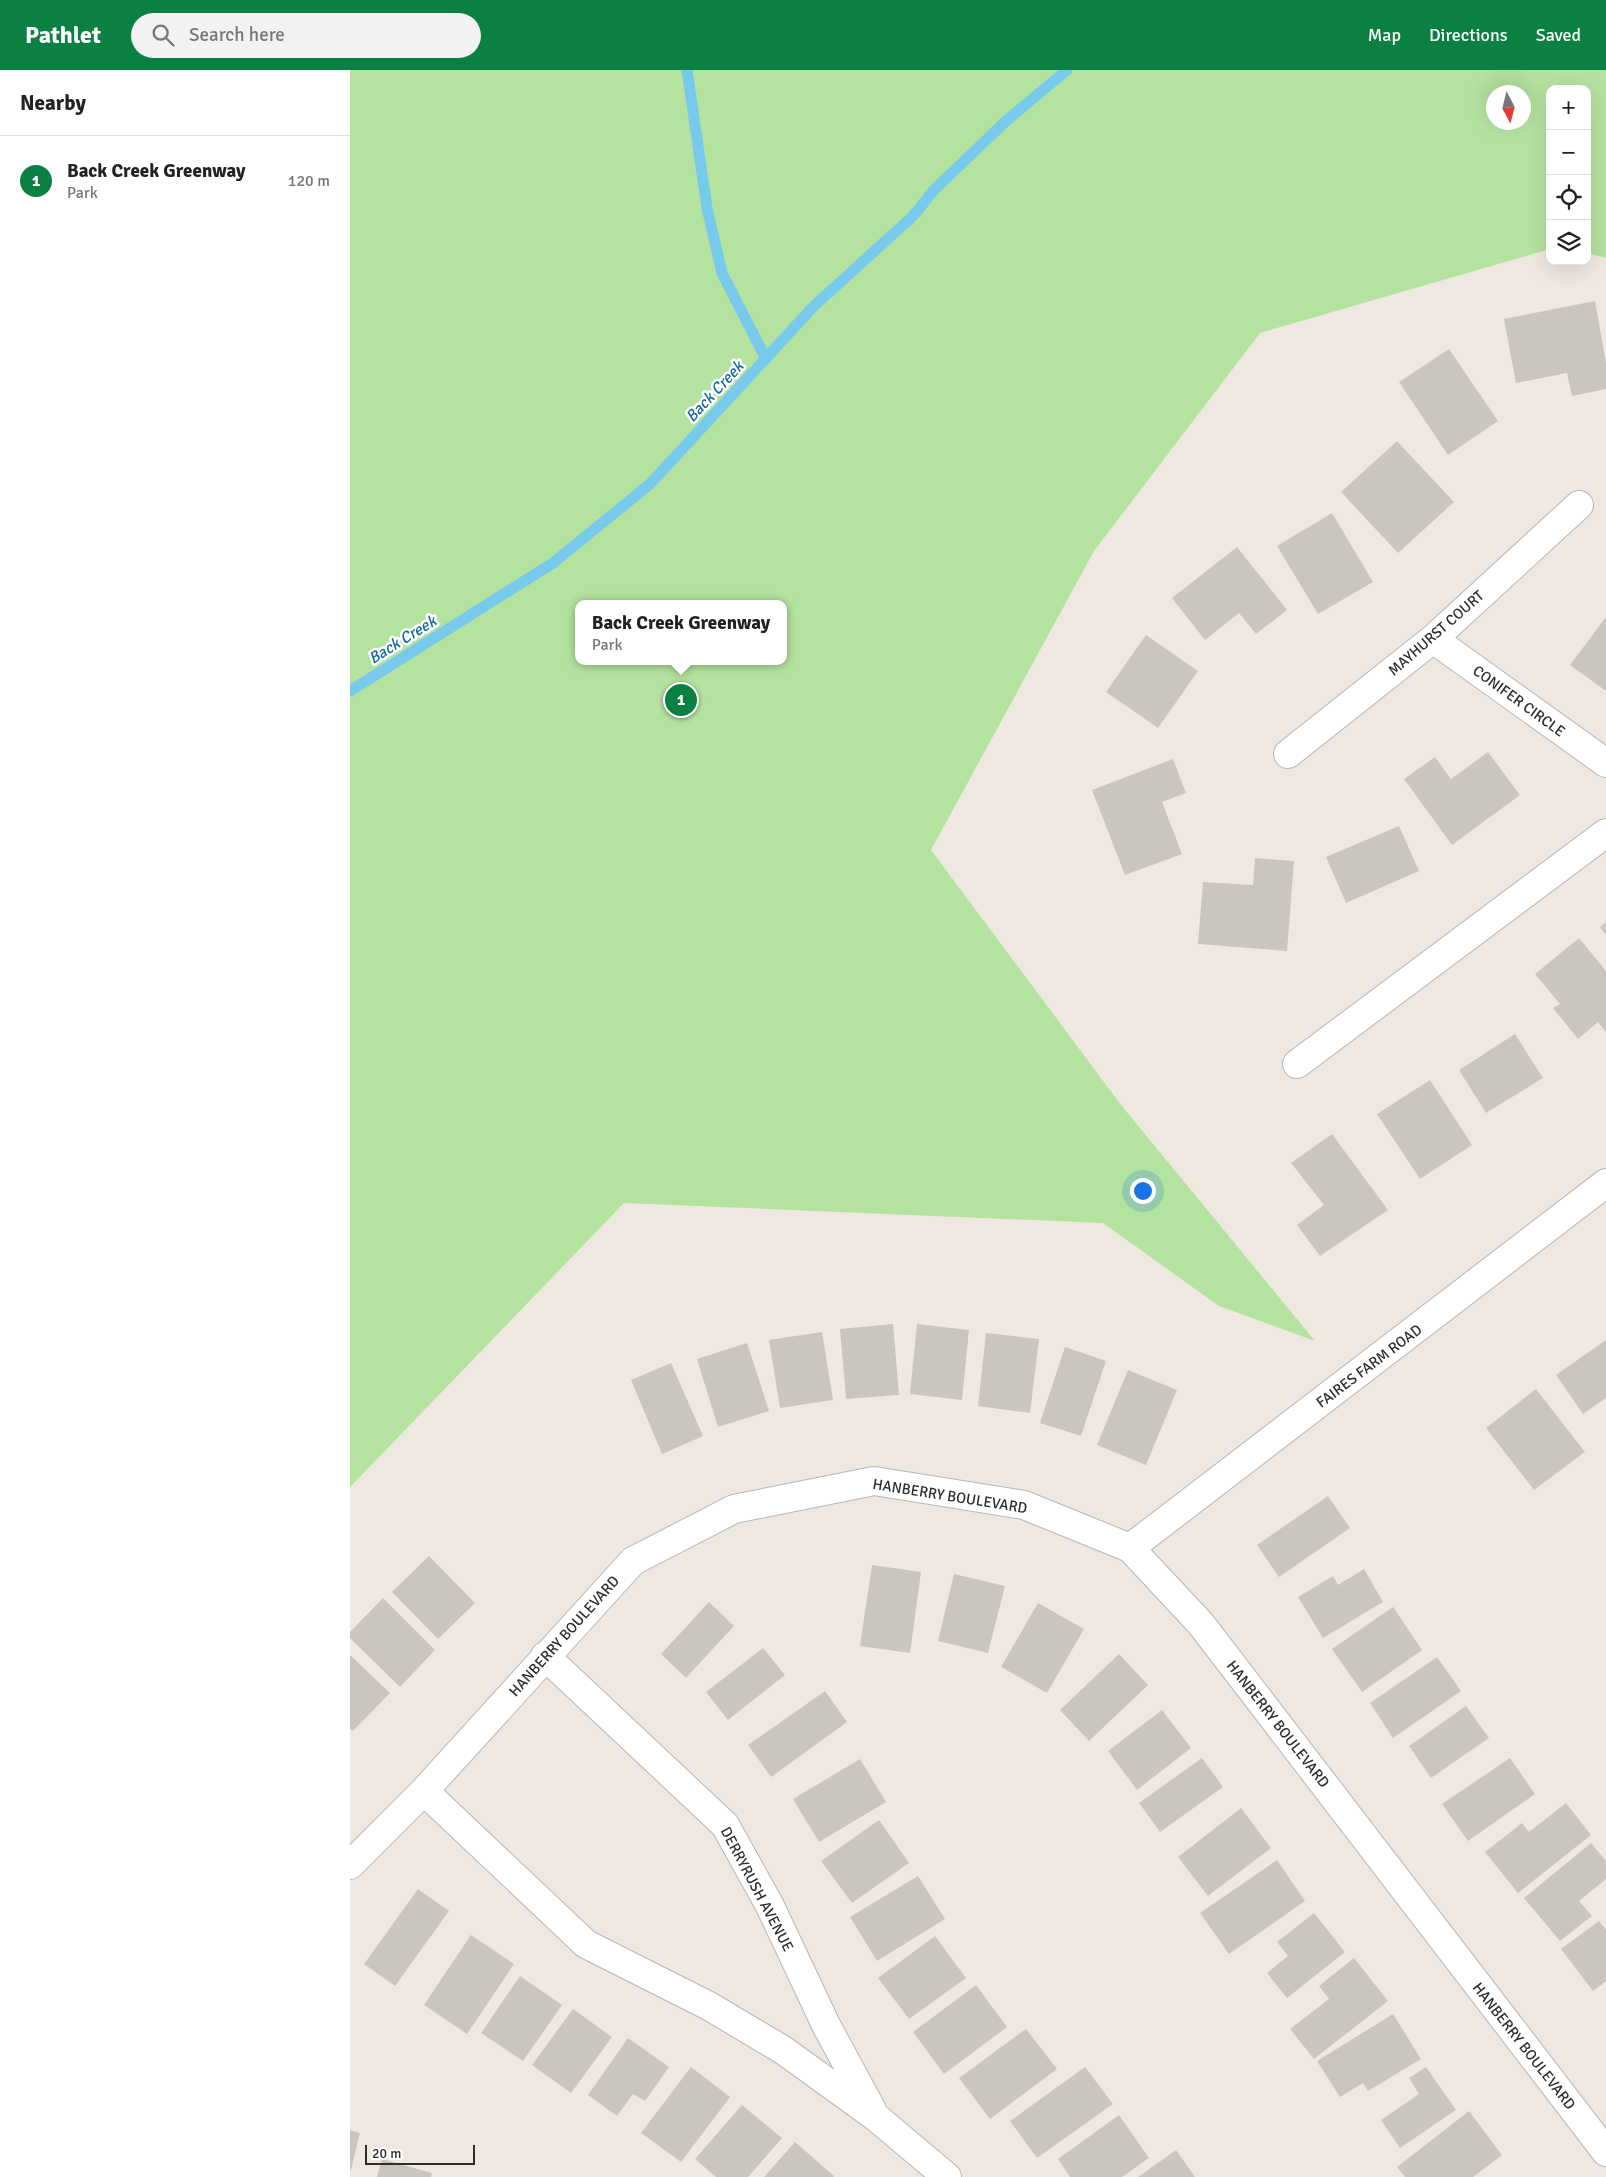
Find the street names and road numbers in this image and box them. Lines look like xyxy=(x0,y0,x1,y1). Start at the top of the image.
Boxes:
street label: MAYHURST COURT xyxy=(1384,586,1488,679)
street label: CONIFER CIRCLE xyxy=(1469,662,1569,740)
street label: FAIRES FARM ROAD xyxy=(1313,1320,1425,1412)
street label: HANBERRY BOULEVARD xyxy=(871,1475,1029,1517)
street label: HANBERRY BOULEVARD xyxy=(505,1572,623,1700)
street label: HANBERRY BOULEVARD xyxy=(1223,1657,1333,1791)
street label: DERRYRUSH AVENUE xyxy=(717,1824,797,1954)
street label: HANBERRY BOULEVARD xyxy=(1469,1979,1579,2113)

